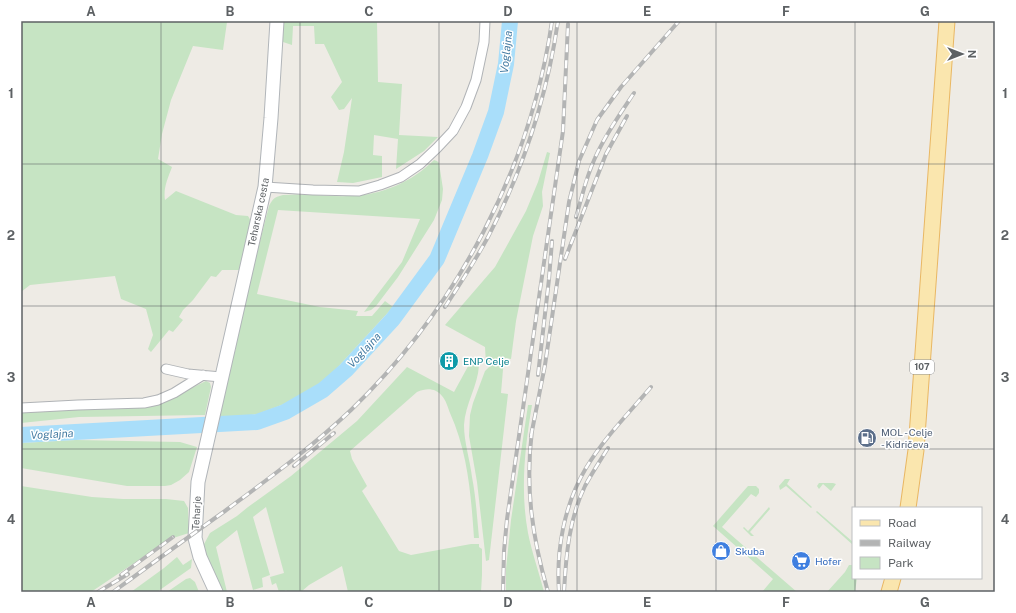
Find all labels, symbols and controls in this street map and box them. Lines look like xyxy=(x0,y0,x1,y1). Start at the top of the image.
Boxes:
text: A xyxy=(86,4,96,19)
text: B xyxy=(226,4,235,19)
text: C xyxy=(364,4,374,19)
text: D xyxy=(503,4,513,19)
text: E xyxy=(643,4,651,19)
text: F xyxy=(782,4,790,19)
text: G xyxy=(920,4,930,19)
water label: Voglajna xyxy=(498,30,514,74)
north arrow xyxy=(942,34,982,74)
text: N xyxy=(966,50,978,58)
text: 1 xyxy=(8,86,14,101)
text: 1 xyxy=(1002,86,1008,101)
street label: Teharska cesta xyxy=(245,177,271,247)
text: 2 xyxy=(7,228,15,243)
text: 2 xyxy=(1001,228,1009,243)
water label: Voglajna xyxy=(345,330,383,370)
building icon: ENP Celje xyxy=(438,350,460,372)
place label: ENP Celje xyxy=(463,355,510,367)
road number: 107 xyxy=(910,360,934,374)
text: 3 xyxy=(7,370,16,385)
text: 3 xyxy=(1001,370,1010,385)
place label: MOL - Celje - Kidričeva xyxy=(881,426,933,450)
water label: Voglajna xyxy=(30,427,74,441)
fuel station icon: MOL - Celje - Kidričeva xyxy=(856,427,878,449)
street label: Teharje xyxy=(189,495,203,530)
legend xyxy=(852,507,982,579)
text: 4 xyxy=(7,512,16,527)
text: 4 xyxy=(1001,512,1010,527)
text: Road xyxy=(888,516,916,530)
text: Railway xyxy=(888,536,932,550)
shop icon: Skuba xyxy=(710,540,732,562)
place label: Skuba xyxy=(735,545,765,557)
supermarket icon: Hofer xyxy=(790,550,812,572)
place label: Hofer xyxy=(815,555,842,567)
text: Park xyxy=(888,556,914,570)
text: A xyxy=(86,595,96,610)
text: B xyxy=(226,595,235,610)
text: C xyxy=(364,595,374,610)
text: D xyxy=(503,595,513,610)
text: E xyxy=(643,595,651,610)
text: F xyxy=(782,595,790,610)
text: G xyxy=(920,595,930,610)

